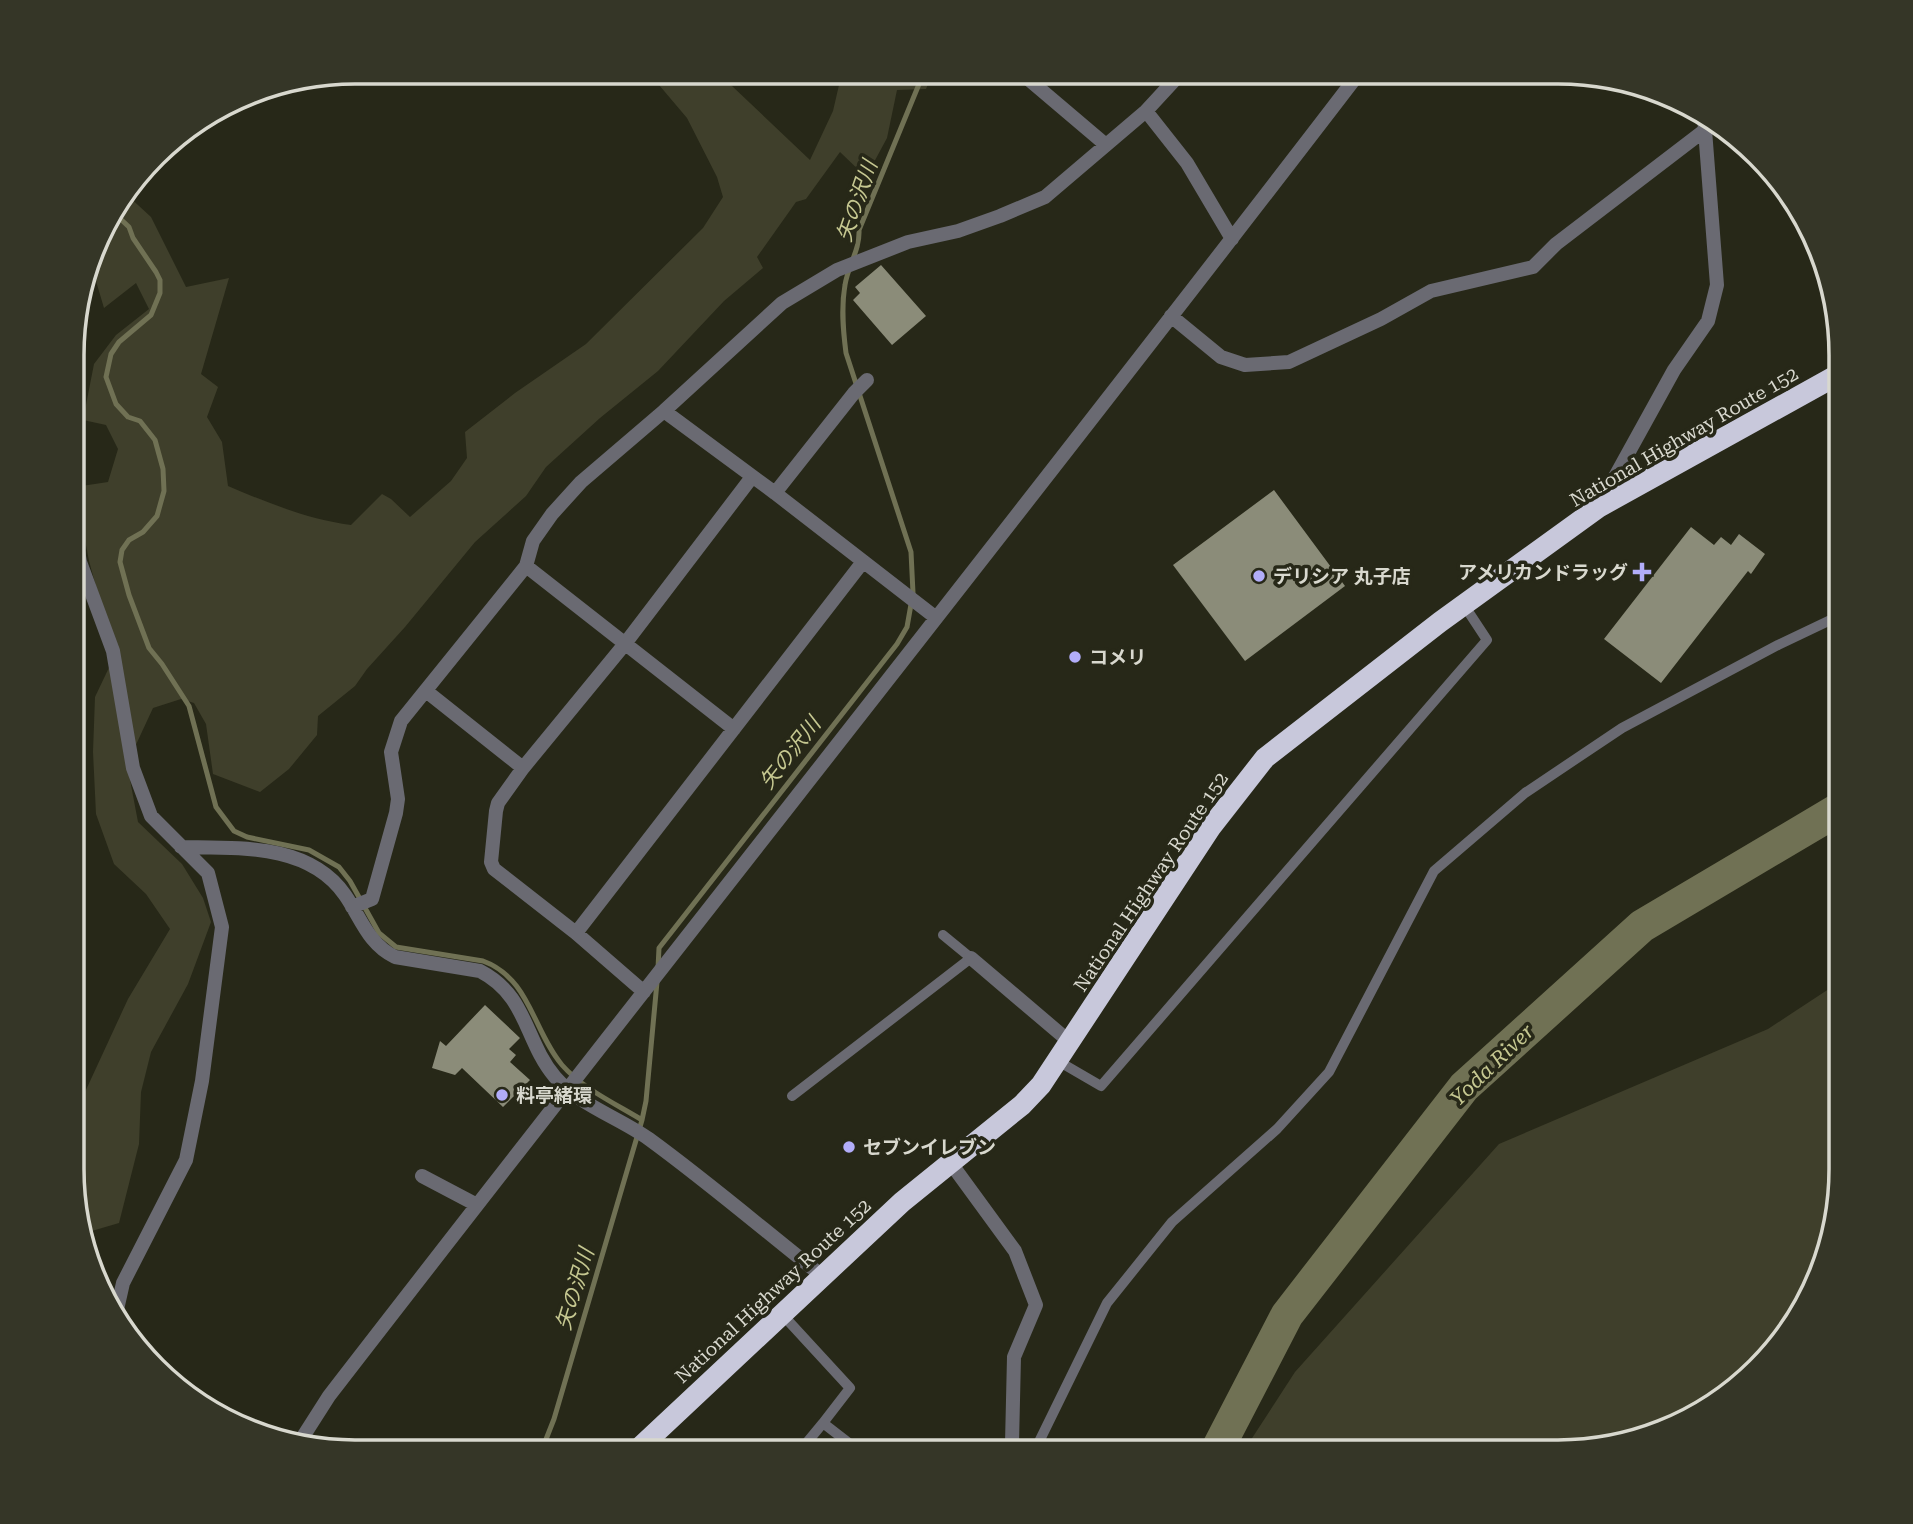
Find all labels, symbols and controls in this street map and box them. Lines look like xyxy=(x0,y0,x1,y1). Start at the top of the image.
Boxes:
water label: 矢の沢川 xyxy=(832,155,883,245)
street label: National Highway Route 152 xyxy=(1566,362,1802,512)
place label: アメリカンドラッグ xyxy=(1458,561,1628,584)
marker: アメリカンドラッグ xyxy=(1634,564,1650,580)
place label: デリシア 丸子店 xyxy=(1273,565,1411,588)
marker: デリシア 丸子店 xyxy=(1251,568,1267,584)
place label: コメリ xyxy=(1089,646,1146,669)
marker: コメリ xyxy=(1067,649,1083,665)
water label: 矢の沢川 xyxy=(755,711,827,793)
street label: National Highway Route 152 xyxy=(1069,768,1233,996)
water label: Yoda River xyxy=(1445,1019,1539,1111)
place label: 料亭緒環 xyxy=(516,1084,592,1107)
marker: 料亭緒環 xyxy=(494,1087,510,1103)
place label: セブンイレブン xyxy=(863,1136,996,1159)
marker: セブンイレブン xyxy=(841,1139,857,1155)
street label: National Highway Route 152 xyxy=(670,1194,876,1388)
water label: 矢の沢川 xyxy=(551,1243,599,1333)

